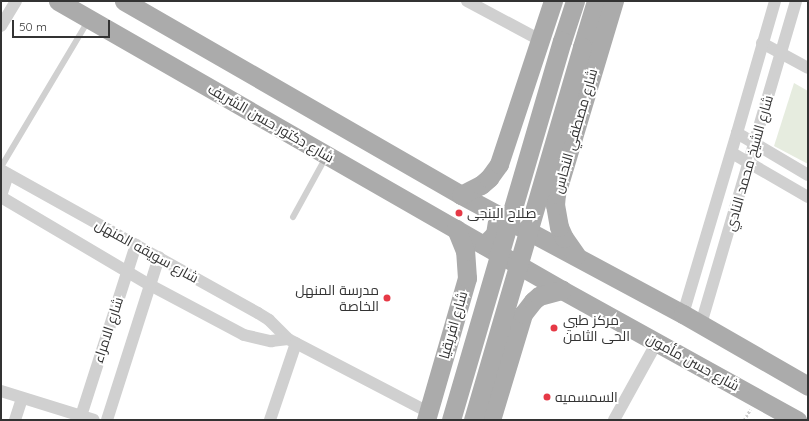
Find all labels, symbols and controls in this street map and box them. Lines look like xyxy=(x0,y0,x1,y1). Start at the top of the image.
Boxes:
scale bar xyxy=(14,12,112,38)
text: 50 m xyxy=(19,19,47,34)
street label: شارع مصطفي النحاس xyxy=(549,67,601,195)
street label: شارع دكتور حسن الشريف xyxy=(205,80,337,166)
street label: شارع الشيخ محمد النادي xyxy=(722,93,776,233)
place label: صلاح البنجى xyxy=(467,205,536,221)
marker: صلاح البنجى xyxy=(454,208,464,218)
street label: شارع سويقه المنهل xyxy=(92,216,202,286)
place label: مدرسة المنهل الخاصة xyxy=(295,282,379,314)
street label: شارع افريقيا xyxy=(435,289,471,361)
marker: مدرسة المنهل الخاصة xyxy=(382,293,392,303)
street label: شارع الامراء xyxy=(89,295,127,365)
place label: مركز طبي الحى الثامن xyxy=(563,312,630,344)
marker: مركز طبي الحى الثامن xyxy=(548,322,560,334)
street label: شارع حسن مأمون xyxy=(644,330,742,394)
place label: السمسميه xyxy=(555,389,618,405)
marker: السمسميه xyxy=(542,392,552,402)

